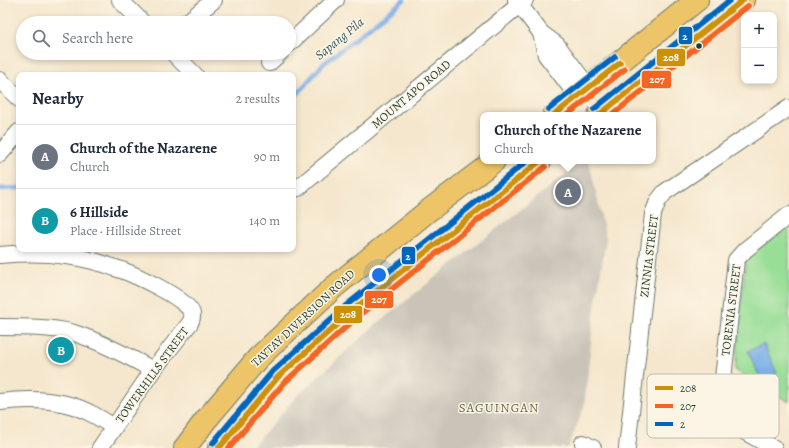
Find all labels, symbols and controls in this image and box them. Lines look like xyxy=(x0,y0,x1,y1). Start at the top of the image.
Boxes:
map controls xyxy=(741,12,777,84)
button: + xyxy=(741,12,777,48)
water label: Sapang Pila xyxy=(311,13,367,63)
search box xyxy=(16,16,296,60)
line badge: 2 xyxy=(678,26,693,45)
icon: search xyxy=(30,27,52,49)
text: Search here xyxy=(62,28,133,48)
text: 2 xyxy=(682,29,688,44)
unlabelled marker xyxy=(694,41,704,51)
line badge: 208 xyxy=(656,48,686,67)
button: − xyxy=(741,48,777,84)
text: 208 xyxy=(663,50,679,65)
street label: MOUNT APO ROAD xyxy=(368,56,454,132)
line badge: 207 xyxy=(641,70,672,89)
text: 207 xyxy=(649,72,665,87)
text: Nearby xyxy=(32,87,83,110)
text: 2 results xyxy=(236,90,280,107)
popup xyxy=(480,112,656,164)
text: Church of the Nazarene xyxy=(494,120,642,140)
text: Church of the Nazarene xyxy=(70,138,217,158)
text: Church xyxy=(494,140,534,157)
text: A xyxy=(41,148,49,165)
text: 90 m xyxy=(254,148,280,165)
text: Church xyxy=(70,158,109,175)
pin: A xyxy=(555,177,581,207)
text: 6 Hillside xyxy=(70,202,129,222)
text: B xyxy=(41,212,49,229)
text: 140 m xyxy=(249,212,280,229)
street label: ZINNIA STREET xyxy=(636,213,662,298)
text: Place · Hillside Street xyxy=(70,222,181,239)
line badge: 2 xyxy=(401,246,416,265)
text: 2 xyxy=(405,249,411,264)
street label: TORENIA STREET xyxy=(717,263,745,357)
your location xyxy=(369,265,389,285)
street label: TAYTAY DIVERSION ROAD xyxy=(248,266,358,370)
line badge: 207 xyxy=(364,290,394,309)
text: 207 xyxy=(371,292,387,307)
line badge: 208 xyxy=(333,305,363,324)
text: 208 xyxy=(340,307,356,322)
street label: TOWERHILLS STREET xyxy=(112,323,193,426)
pin: B xyxy=(48,335,74,365)
legend xyxy=(647,374,779,438)
text: 208 xyxy=(680,381,696,396)
district label: SAGUINGAN xyxy=(459,399,539,416)
text: 207 xyxy=(680,399,696,414)
text: 2 xyxy=(680,417,685,432)

